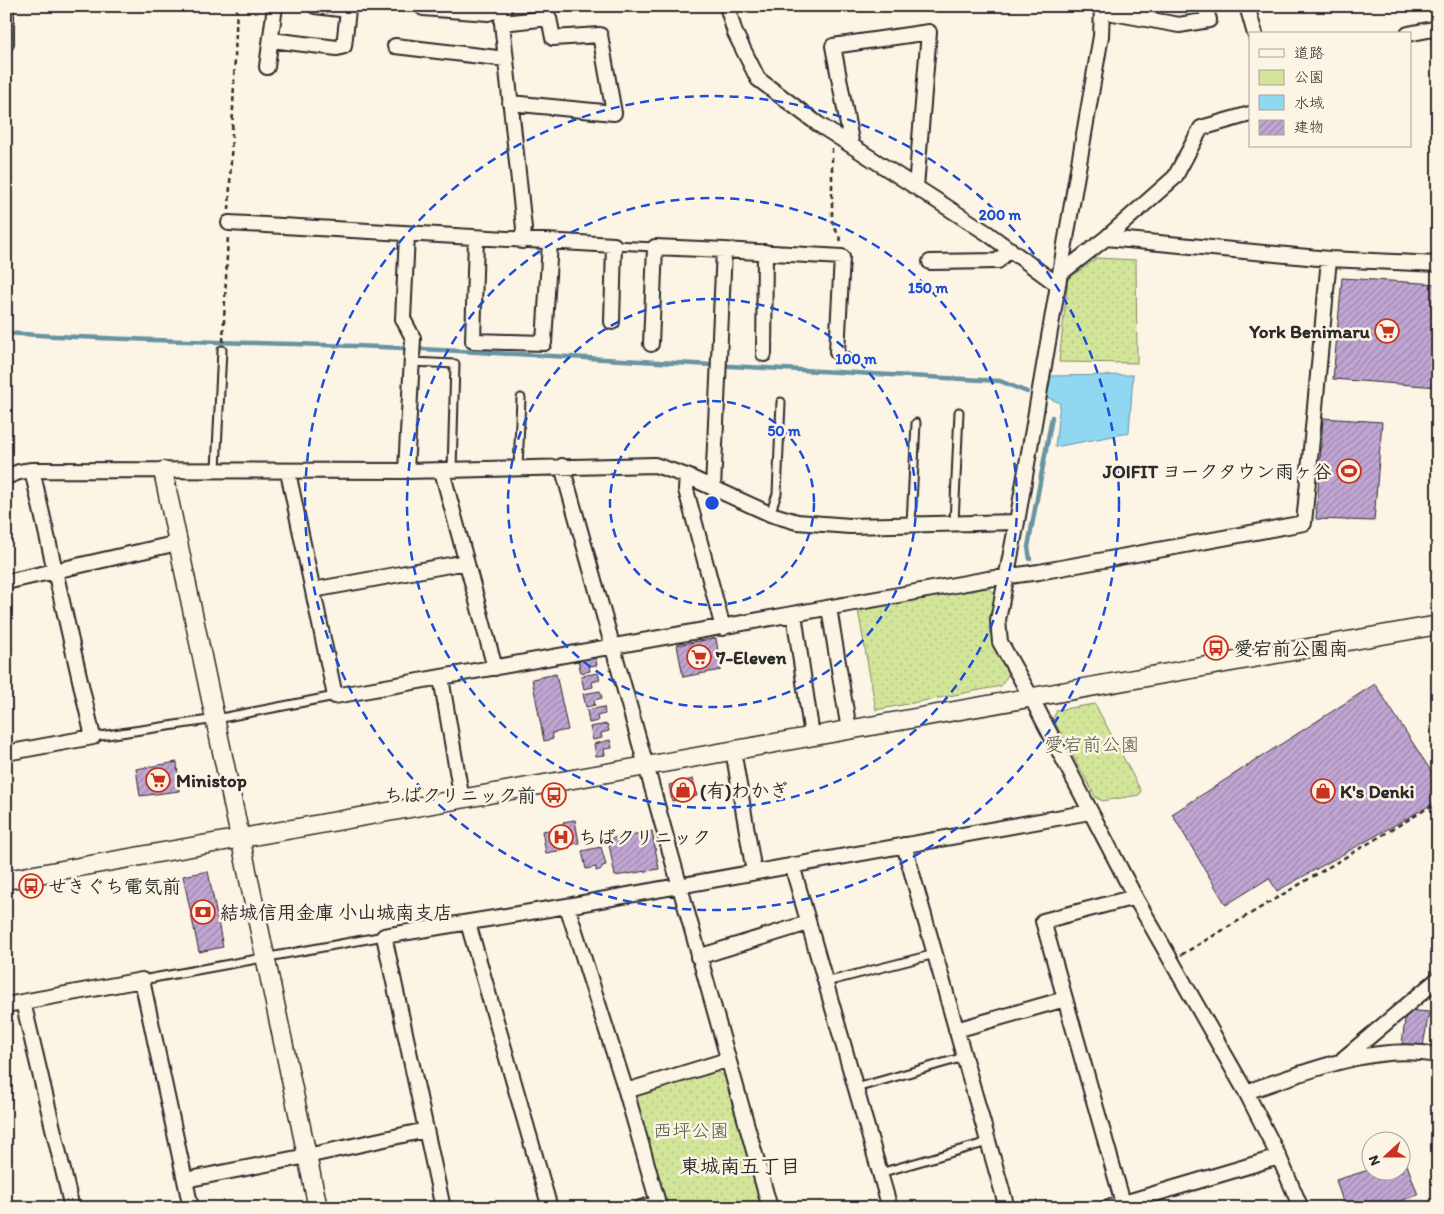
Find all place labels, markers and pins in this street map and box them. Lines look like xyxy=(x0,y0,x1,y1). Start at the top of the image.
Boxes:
supermarket icon: York Benimaru xyxy=(1374,318,1400,344)
place label: York Benimaru xyxy=(1248,320,1371,343)
sports icon: JOIFIT ヨークタウン雨ヶ谷 xyxy=(1336,458,1362,484)
place label: JOIFIT ヨークタウン雨ヶ谷 xyxy=(1102,460,1332,483)
centre of rings xyxy=(703,494,721,512)
bus stop icon: 愛宕前公園南 xyxy=(1203,635,1229,661)
place label: 愛宕前公園南 xyxy=(1234,637,1348,660)
supermarket icon: 7-Eleven xyxy=(686,644,712,670)
place label: 7-Eleven xyxy=(715,646,787,669)
supermarket icon: Ministop xyxy=(145,767,171,793)
place label: Ministop xyxy=(176,769,247,792)
shop icon: (有)わかぎ xyxy=(670,777,696,803)
shop icon: K's Denki xyxy=(1310,778,1336,804)
place label: (有)わかぎ xyxy=(700,779,788,802)
place label: K's Denki xyxy=(1340,780,1414,803)
bus stop icon: ちばクリニック前 xyxy=(541,782,567,808)
place label: ちばクリニック前 xyxy=(384,784,536,807)
hospital icon: ちばクリニック xyxy=(548,824,574,850)
place label: ちばクリニック xyxy=(578,826,711,849)
bus stop icon: せきぐち電気前 xyxy=(18,873,44,899)
place label: せきぐち電気前 xyxy=(48,875,181,898)
bank icon: 結城信用金庫 小山城南支店 xyxy=(190,899,216,925)
place label: 結城信用金庫 小山城南支店 xyxy=(220,901,452,924)

